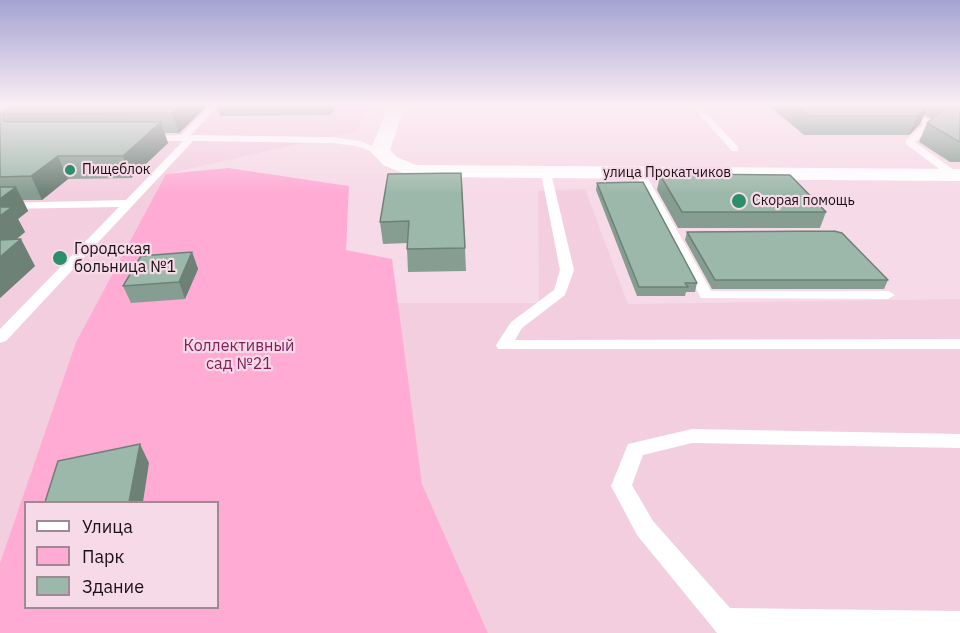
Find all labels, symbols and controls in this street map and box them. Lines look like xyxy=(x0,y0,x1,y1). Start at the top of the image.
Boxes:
place label: Пищеблок xyxy=(82,162,151,178)
marker: Пищеблок xyxy=(63,163,77,177)
street label: улица Прокатчиков xyxy=(603,165,731,181)
marker: Скорая помощь xyxy=(730,192,748,210)
place label: Скорая помощь xyxy=(752,193,855,209)
place label: Городская больница №1 xyxy=(74,239,176,277)
marker: Городская больница №1 xyxy=(51,249,69,267)
park label: Коллективный сад №21 xyxy=(183,336,295,374)
legend xyxy=(24,501,219,609)
text: Улица xyxy=(82,515,133,538)
text: Парк xyxy=(82,545,124,568)
text: Здание xyxy=(82,575,144,598)

